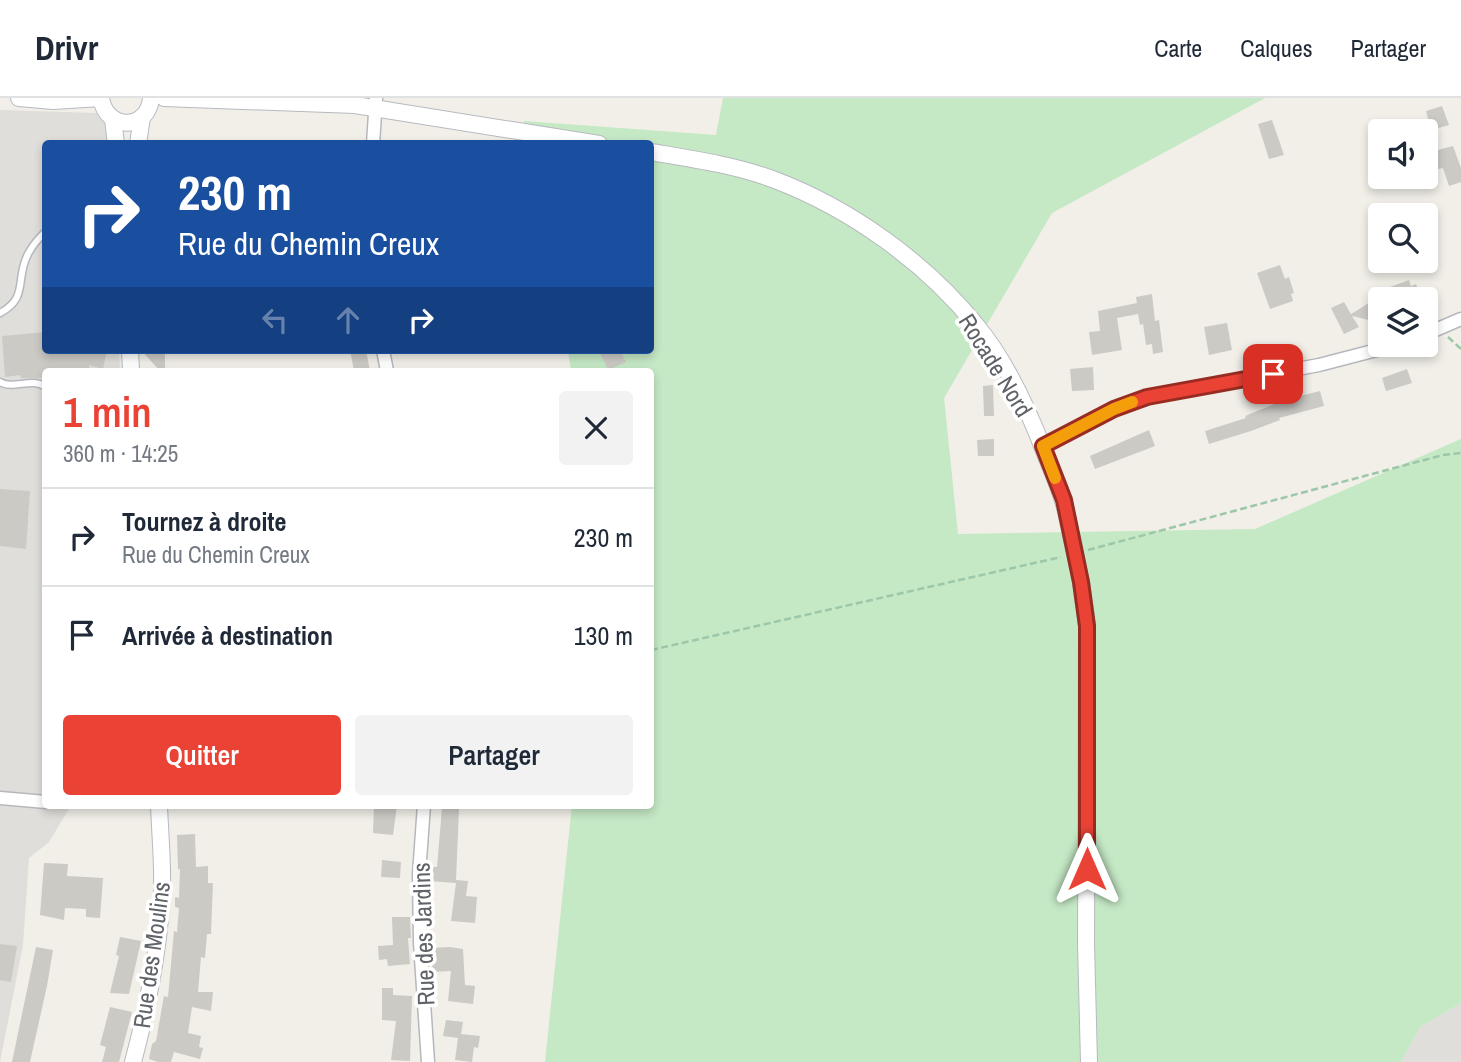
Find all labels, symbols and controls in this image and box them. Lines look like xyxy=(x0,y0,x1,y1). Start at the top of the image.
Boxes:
text: Drivr xyxy=(35,26,98,70)
text: Carte xyxy=(1154,32,1202,64)
text: Calques xyxy=(1240,32,1313,64)
text: Partager xyxy=(1351,32,1426,64)
map controls xyxy=(1368,119,1438,357)
button: sound xyxy=(1368,119,1438,189)
text: 230 m xyxy=(178,159,292,225)
icon: right xyxy=(63,168,154,259)
button: search xyxy=(1368,203,1438,273)
text: Rue du Chemin Creux xyxy=(178,222,439,265)
button: layers xyxy=(1368,287,1438,357)
icon: left xyxy=(256,301,294,339)
icon: ahead xyxy=(329,301,367,339)
icon: right xyxy=(402,301,440,339)
street label: Rocade Nord xyxy=(952,307,1040,423)
pin xyxy=(1243,344,1303,404)
icon: arrive xyxy=(1254,355,1292,393)
text: 1 min xyxy=(63,384,152,440)
button: close xyxy=(559,391,633,465)
text: 360 m · 14:25 xyxy=(63,438,178,469)
text: Tournez à droite xyxy=(122,504,286,539)
icon: right xyxy=(63,518,101,556)
text: 230 m xyxy=(574,520,633,555)
text: Rue du Chemin Creux xyxy=(122,539,310,570)
icon: arrive xyxy=(63,616,101,654)
text: Arrivée à destination xyxy=(122,618,333,653)
text: 130 m xyxy=(574,618,633,653)
button: Quitter xyxy=(63,715,341,795)
button: Partager xyxy=(355,715,633,795)
position arrow xyxy=(1050,832,1124,906)
street label: Rue des Jardins xyxy=(405,862,441,1006)
street label: Rue des Moulins xyxy=(125,880,177,1030)

